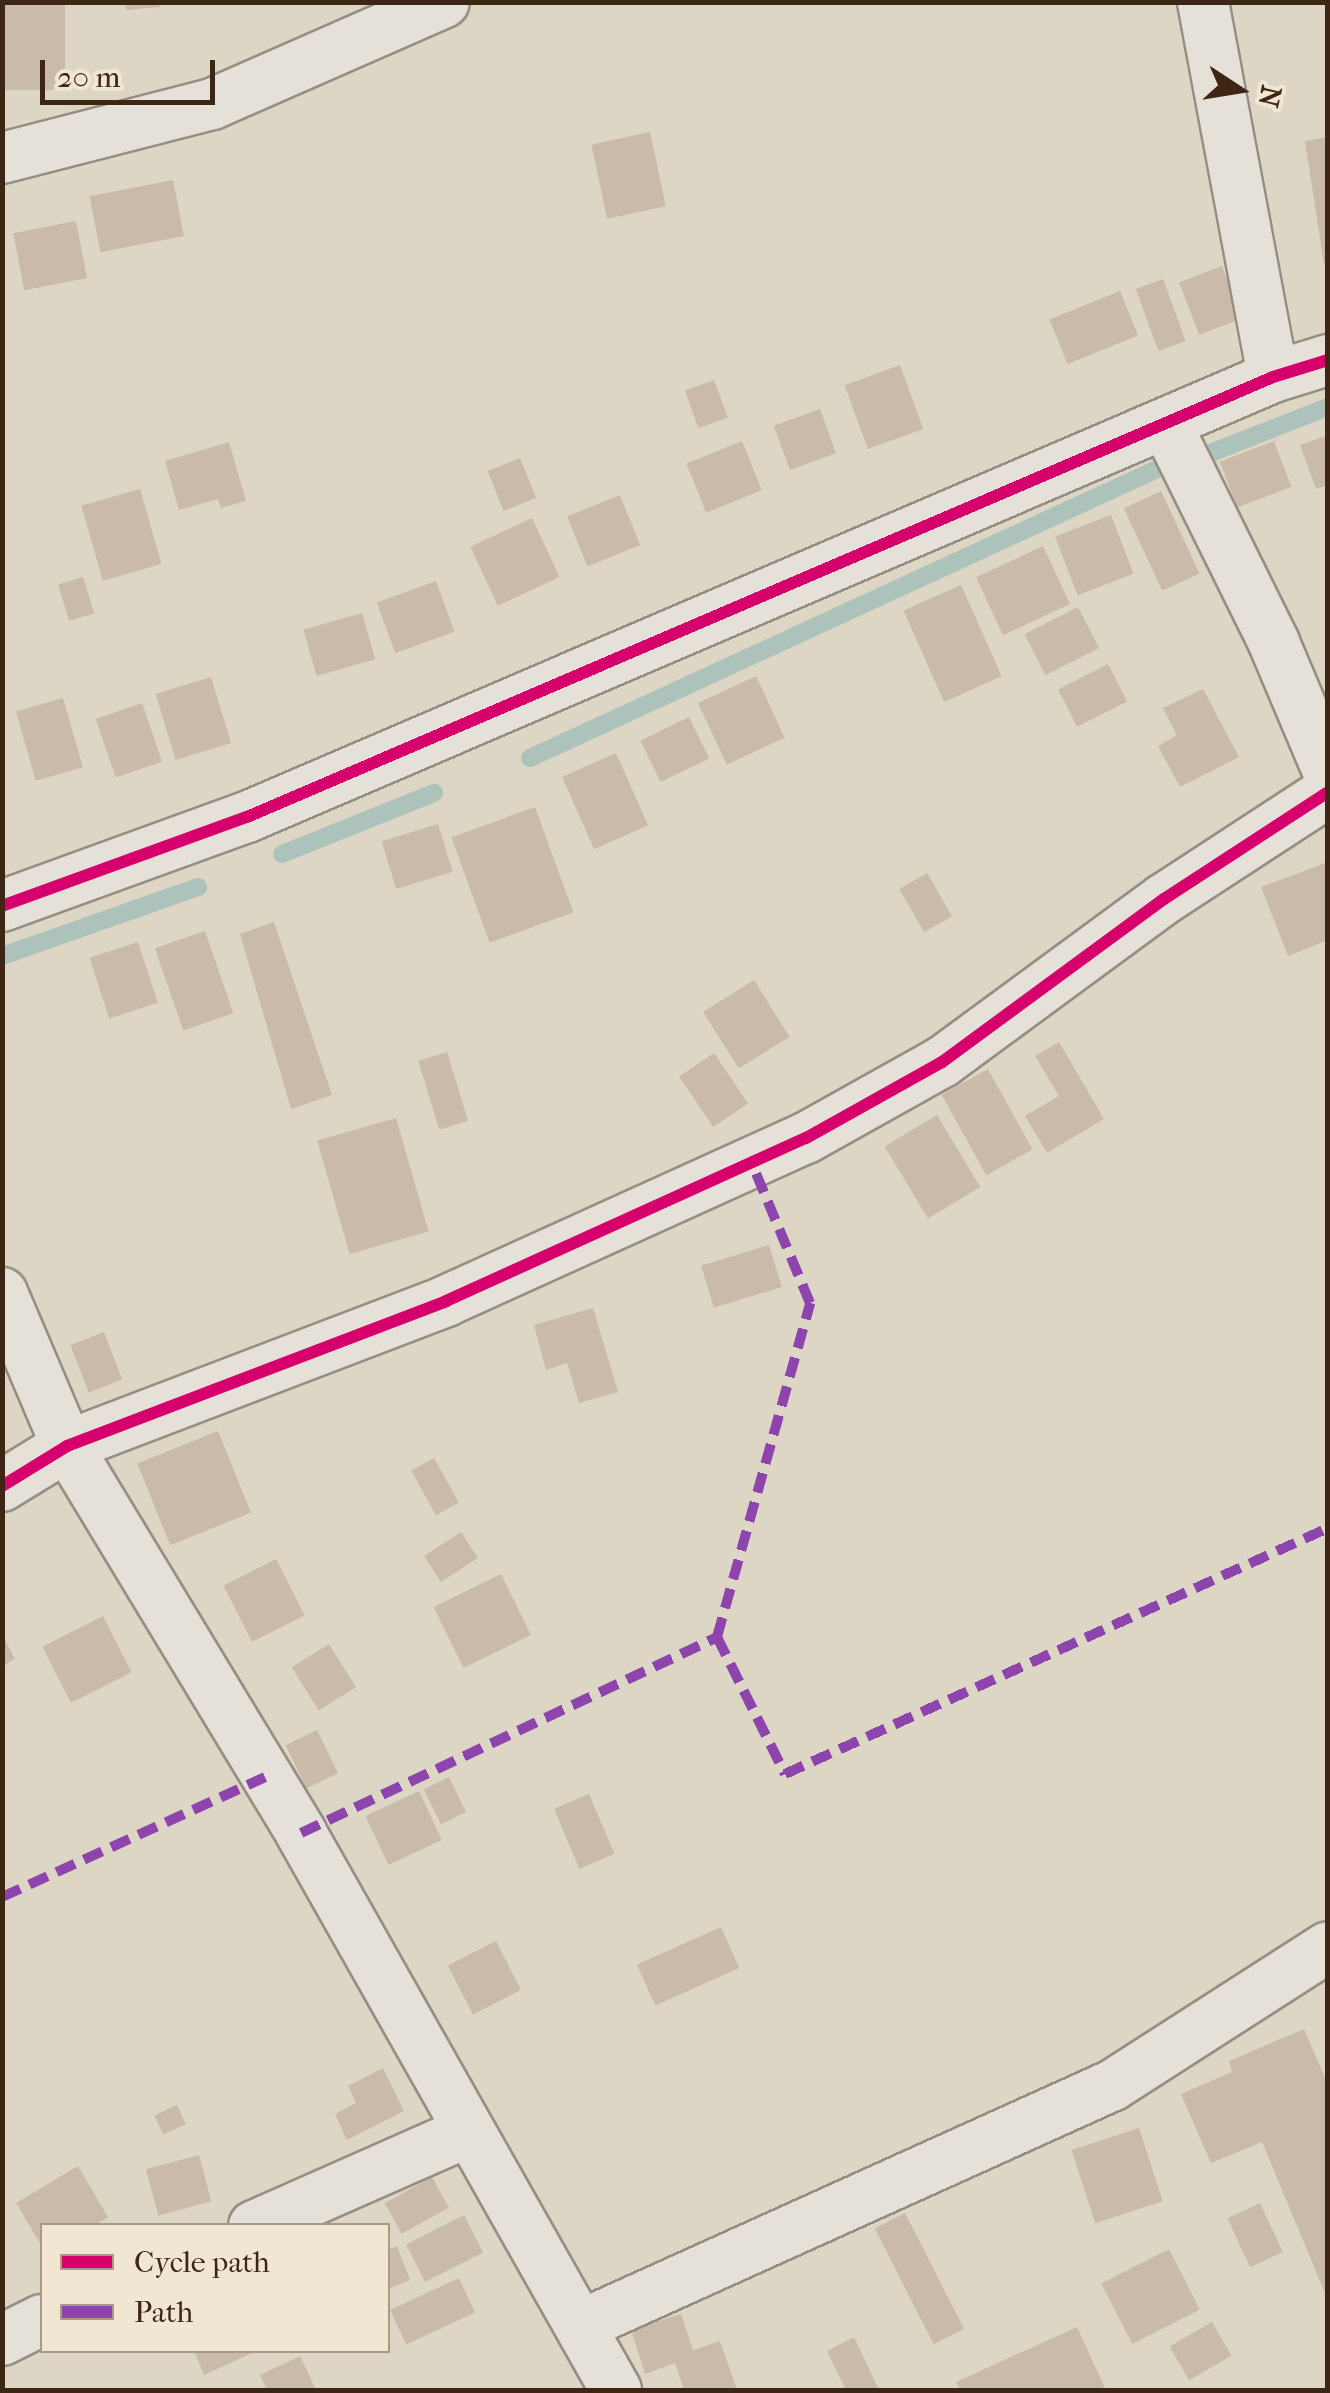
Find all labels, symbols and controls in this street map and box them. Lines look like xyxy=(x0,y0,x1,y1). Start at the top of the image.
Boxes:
scale bar xyxy=(45,40,220,102)
north arrow xyxy=(1190,40,1290,140)
text: 20 m xyxy=(57,60,120,95)
text: N xyxy=(1251,83,1288,110)
legend xyxy=(40,2223,390,2353)
text: Cycle path xyxy=(134,2245,270,2280)
text: Path xyxy=(134,2295,193,2330)

